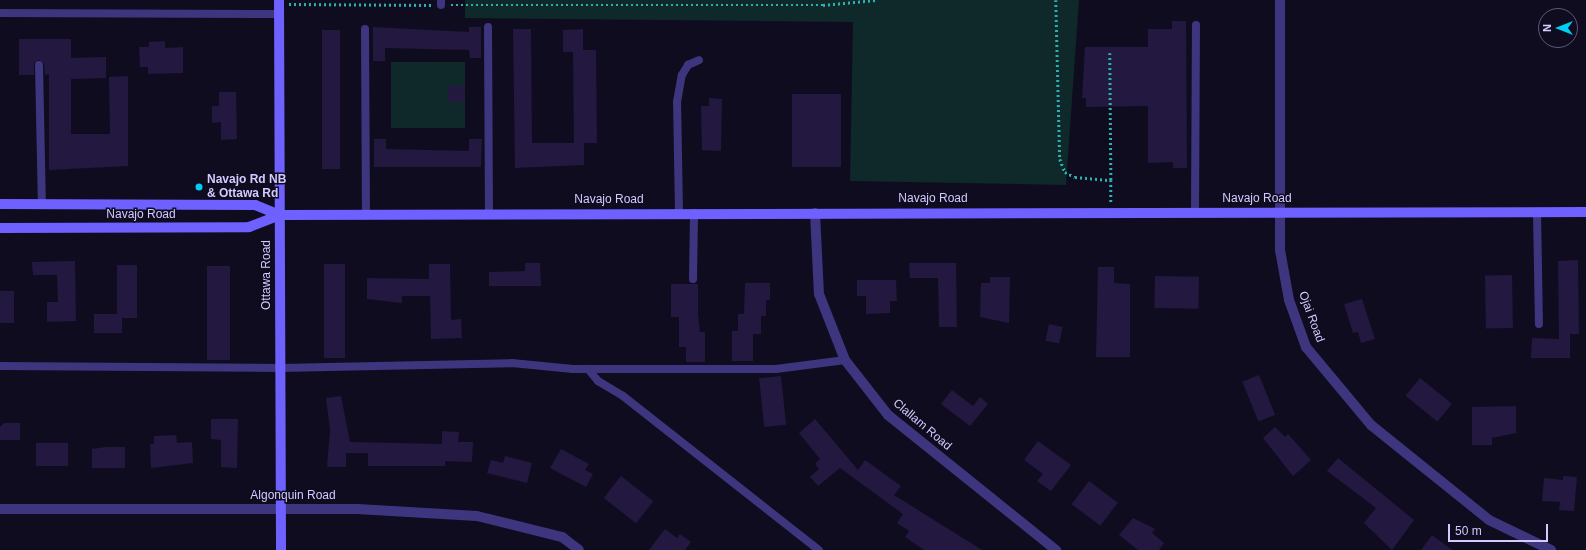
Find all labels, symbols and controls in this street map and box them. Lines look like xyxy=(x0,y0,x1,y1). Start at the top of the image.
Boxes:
north arrow xyxy=(1538,8,1578,48)
text: N xyxy=(1541,24,1553,32)
place label: Navajo Rd NB & Ottawa Rd xyxy=(207,173,286,201)
marker: Navajo Rd NB & Ottawa Rd xyxy=(194,182,204,192)
street label: Navajo Road xyxy=(898,192,968,206)
street label: Navajo Road xyxy=(1222,192,1292,206)
street label: Navajo Road xyxy=(574,193,644,207)
street label: Navajo Road xyxy=(106,208,176,222)
street label: Ottawa Road xyxy=(260,240,274,310)
street label: Ojai Road xyxy=(1295,289,1327,345)
street label: Clallam Road xyxy=(890,396,954,454)
street label: Algonquin Road xyxy=(250,489,336,503)
scale bar xyxy=(1450,516,1550,542)
text: 50 m xyxy=(1455,524,1482,538)

